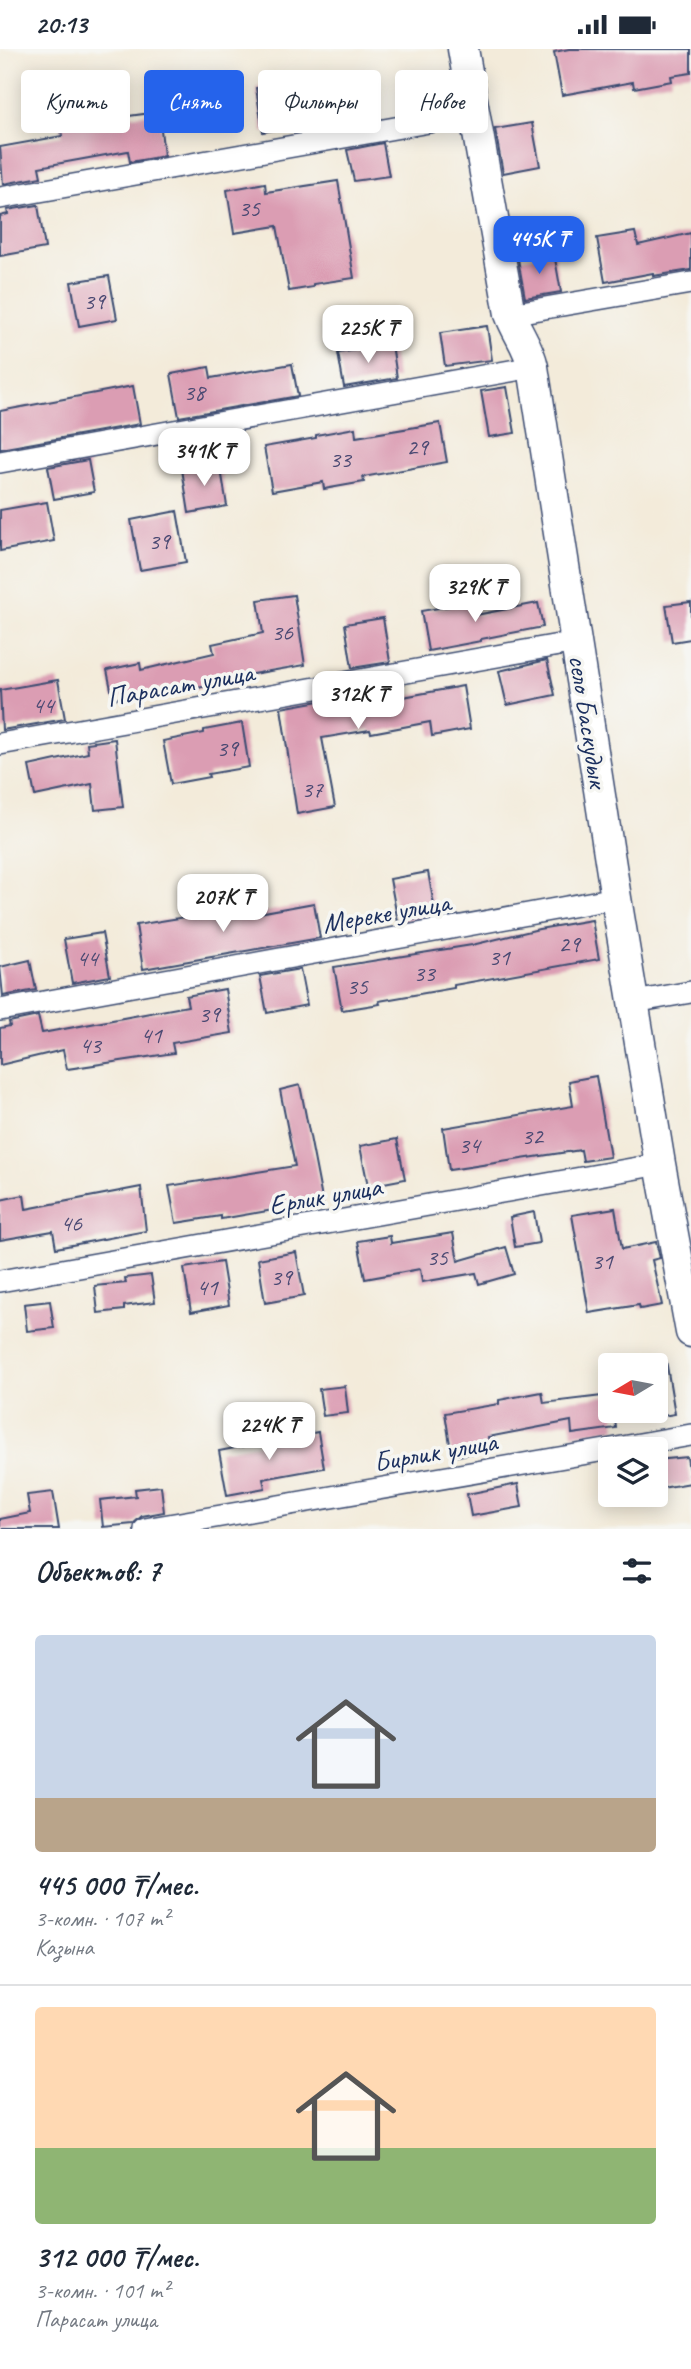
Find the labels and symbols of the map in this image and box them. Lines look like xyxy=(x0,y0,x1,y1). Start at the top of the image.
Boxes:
house number: 35 xyxy=(238,193,261,223)
pin: 445K ₸ xyxy=(482,217,596,276)
house number: 39 xyxy=(83,286,107,316)
pin: 225K ₸ xyxy=(311,305,425,365)
house number: 38 xyxy=(183,377,207,407)
pin: 341K ₸ xyxy=(147,429,261,488)
house number: 29 xyxy=(406,432,430,462)
house number: 33 xyxy=(329,444,353,474)
house number: 39 xyxy=(148,526,172,556)
pin: 329K ₸ xyxy=(418,565,532,624)
house number: 36 xyxy=(271,617,294,647)
street label: село Баскудык xyxy=(561,652,617,793)
street label: Парасат улица xyxy=(104,654,259,715)
pin: 312K ₸ xyxy=(301,671,415,731)
house number: 44 xyxy=(32,690,56,720)
house number: 39 xyxy=(216,733,240,763)
house number: 37 xyxy=(301,774,324,804)
pin: 207K ₸ xyxy=(166,875,280,934)
street label: Мереке улица xyxy=(320,884,455,941)
house number: 29 xyxy=(558,929,582,959)
house number: 31 xyxy=(488,942,511,972)
house number: 44 xyxy=(76,943,100,973)
house number: 33 xyxy=(413,958,437,988)
house number: 35 xyxy=(346,971,369,1001)
house number: 39 xyxy=(198,999,222,1029)
house number: 41 xyxy=(140,1020,163,1050)
house number: 43 xyxy=(79,1030,103,1060)
house number: 32 xyxy=(521,1121,545,1151)
house number: 34 xyxy=(458,1130,482,1160)
street label: Ерлик улица xyxy=(266,1168,386,1223)
house number: 46 xyxy=(60,1208,83,1238)
house number: 35 xyxy=(426,1242,449,1272)
house number: 31 xyxy=(591,1246,614,1276)
house number: 39 xyxy=(270,1262,294,1292)
house number: 41 xyxy=(196,1272,219,1302)
north arrow xyxy=(598,1353,668,1423)
pin: 224K ₸ xyxy=(212,1403,326,1462)
street label: Бирлик улица xyxy=(371,1423,501,1480)

